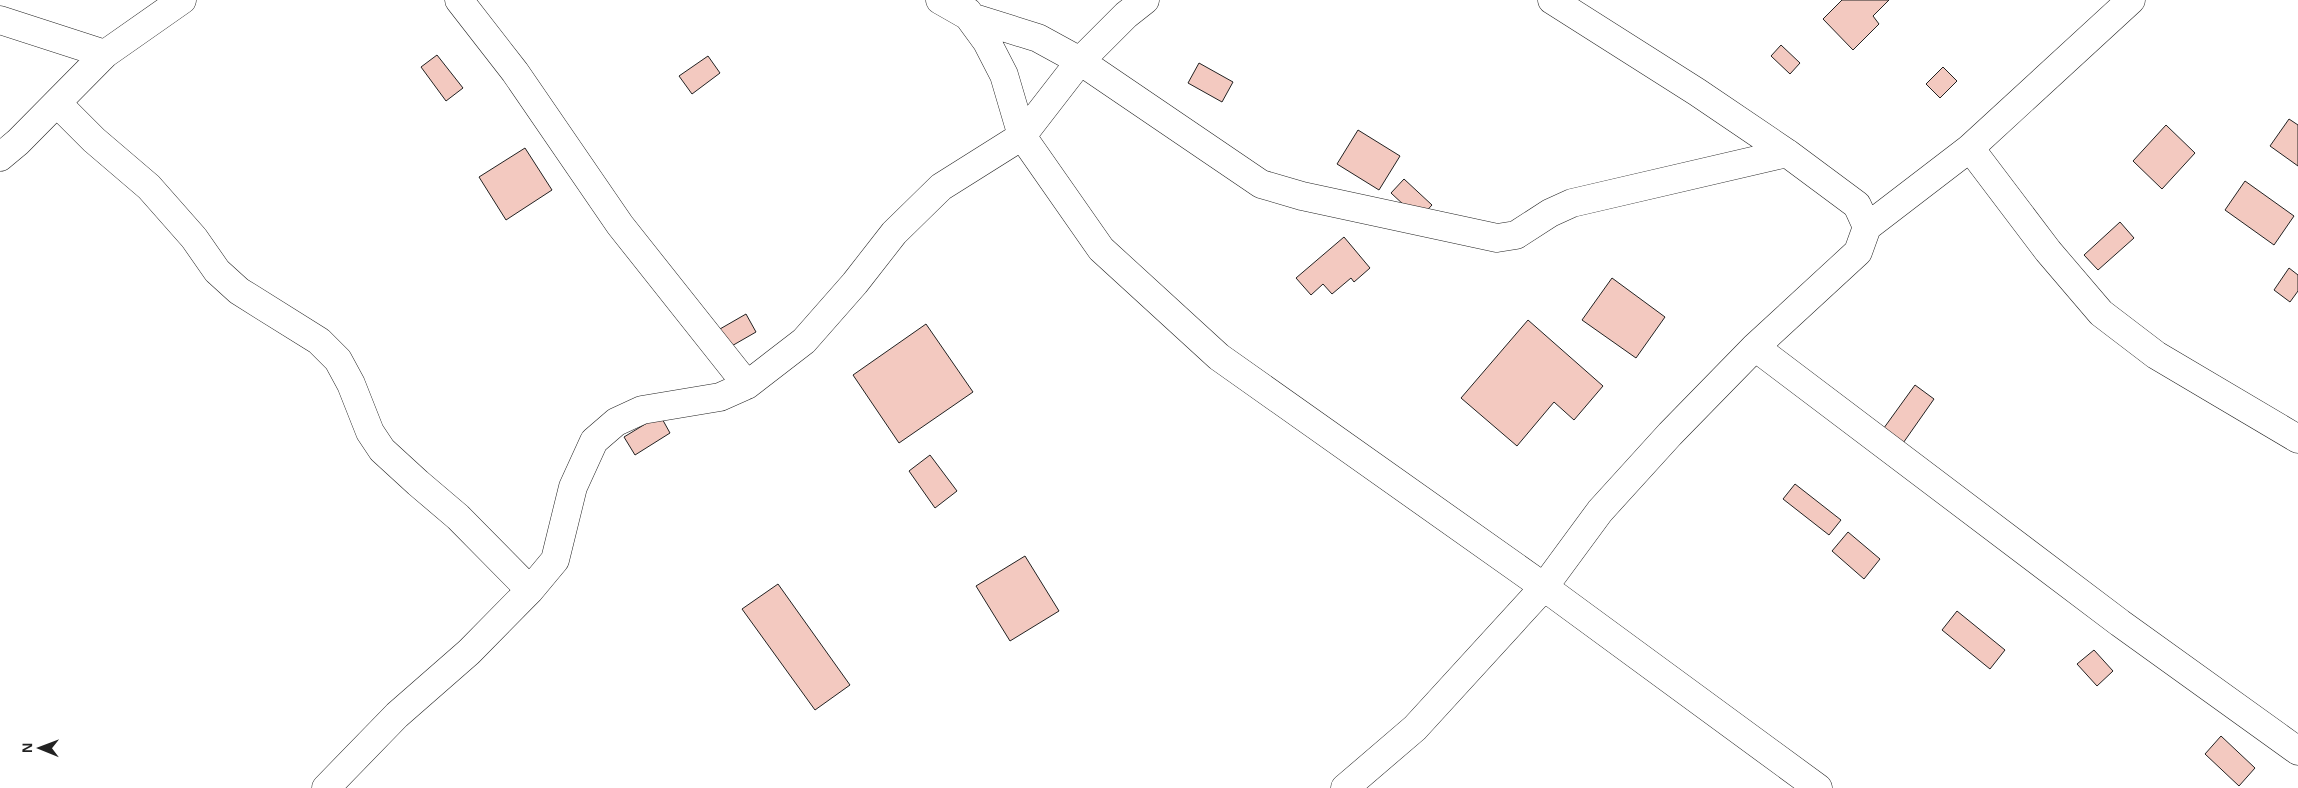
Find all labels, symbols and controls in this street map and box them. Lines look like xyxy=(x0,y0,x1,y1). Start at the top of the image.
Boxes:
north arrow xyxy=(15,723,65,773)
text: N xyxy=(19,743,35,753)

